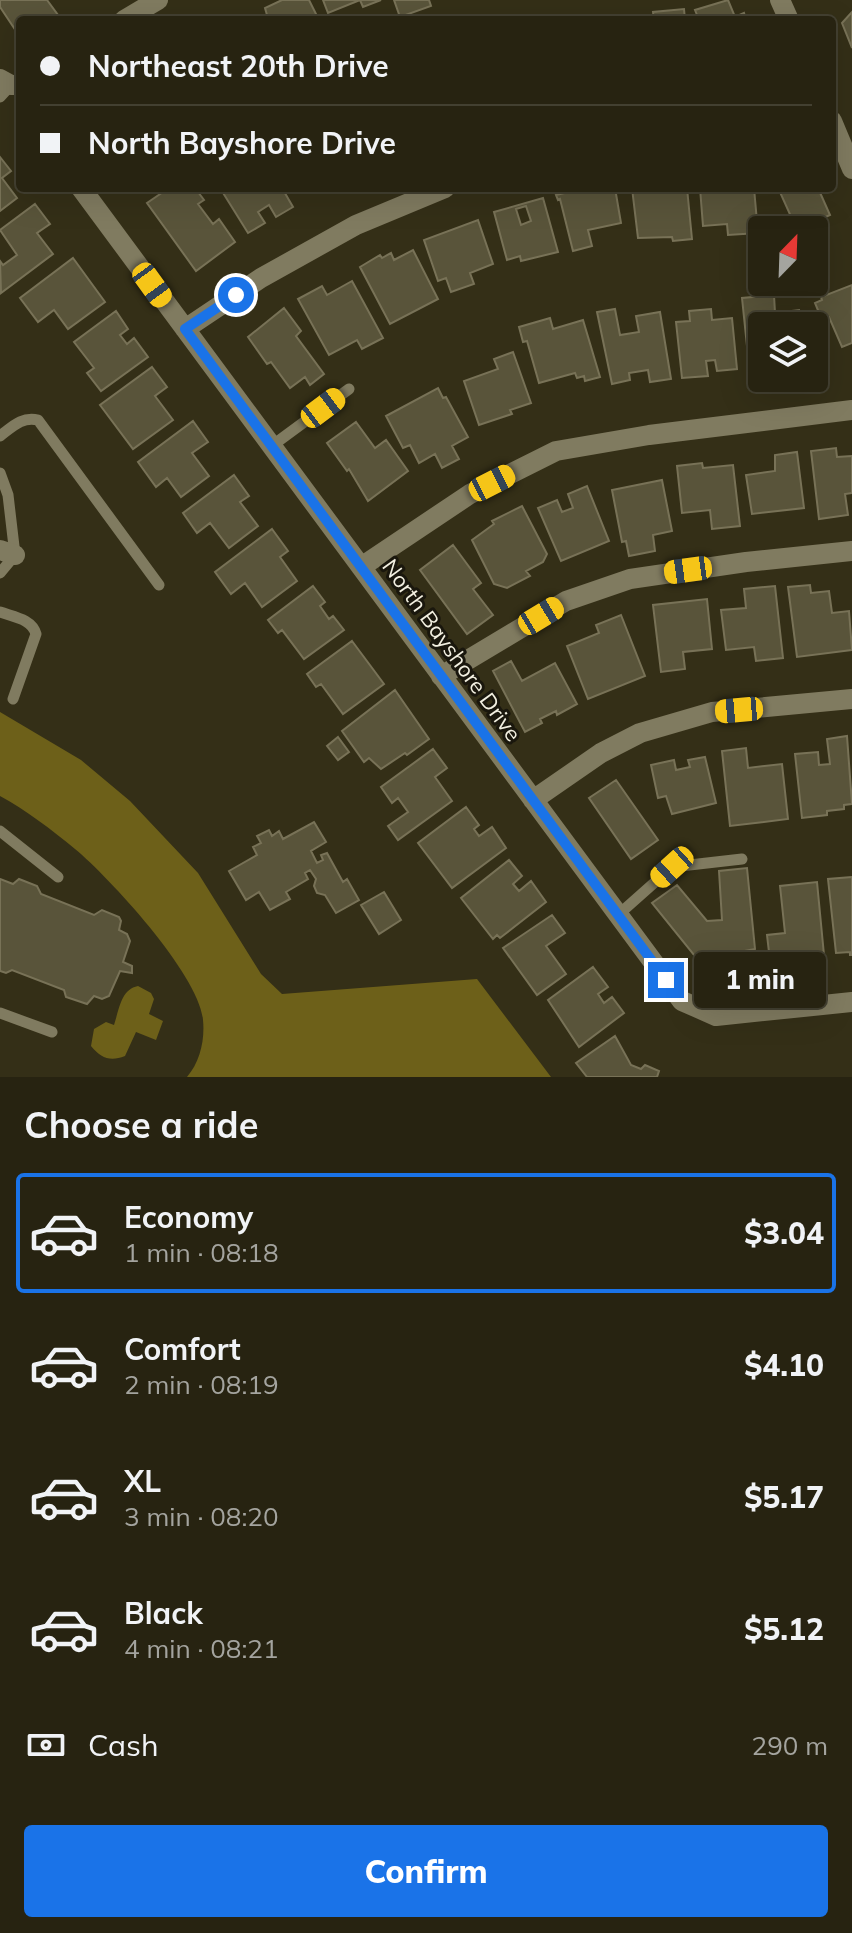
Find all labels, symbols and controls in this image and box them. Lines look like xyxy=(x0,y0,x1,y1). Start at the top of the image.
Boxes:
text: Northeast 20th Drive xyxy=(88,47,389,85)
text: North Bayshore Drive xyxy=(88,124,396,162)
north arrow xyxy=(748,216,828,296)
map controls xyxy=(748,216,828,392)
car xyxy=(128,259,176,311)
route start xyxy=(218,277,254,313)
button: layers xyxy=(748,312,828,392)
car xyxy=(297,384,349,432)
car xyxy=(465,461,519,505)
street label: North Bayshore Drive xyxy=(376,553,528,747)
car xyxy=(663,555,713,585)
car xyxy=(514,593,568,639)
car xyxy=(714,696,764,724)
car xyxy=(646,842,698,892)
callout: 1 min xyxy=(694,952,826,1008)
route end xyxy=(648,962,684,998)
text: 1 min xyxy=(725,963,795,996)
text: Choose a ride xyxy=(24,1102,258,1147)
icon: car xyxy=(28,1197,100,1269)
text: Economy xyxy=(124,1198,253,1236)
text: $3.04 xyxy=(744,1214,824,1252)
text: 1 min · 08:18 xyxy=(124,1236,279,1269)
icon: car xyxy=(28,1329,100,1401)
text: Comfort xyxy=(124,1330,241,1368)
text: $4.10 xyxy=(744,1346,824,1384)
text: 2 min · 08:19 xyxy=(124,1368,279,1401)
icon: car xyxy=(28,1461,100,1533)
text: XL xyxy=(124,1462,161,1500)
text: $5.17 xyxy=(744,1478,824,1516)
text: 3 min · 08:20 xyxy=(124,1500,279,1533)
icon: car xyxy=(28,1593,100,1665)
text: Black xyxy=(124,1594,203,1632)
text: $5.12 xyxy=(744,1610,824,1648)
text: 4 min · 08:21 xyxy=(124,1632,279,1665)
icon: cash xyxy=(24,1723,68,1767)
text: Cash xyxy=(88,1726,159,1764)
text: 290 m xyxy=(752,1729,828,1762)
button: Confirm xyxy=(24,1825,828,1917)

